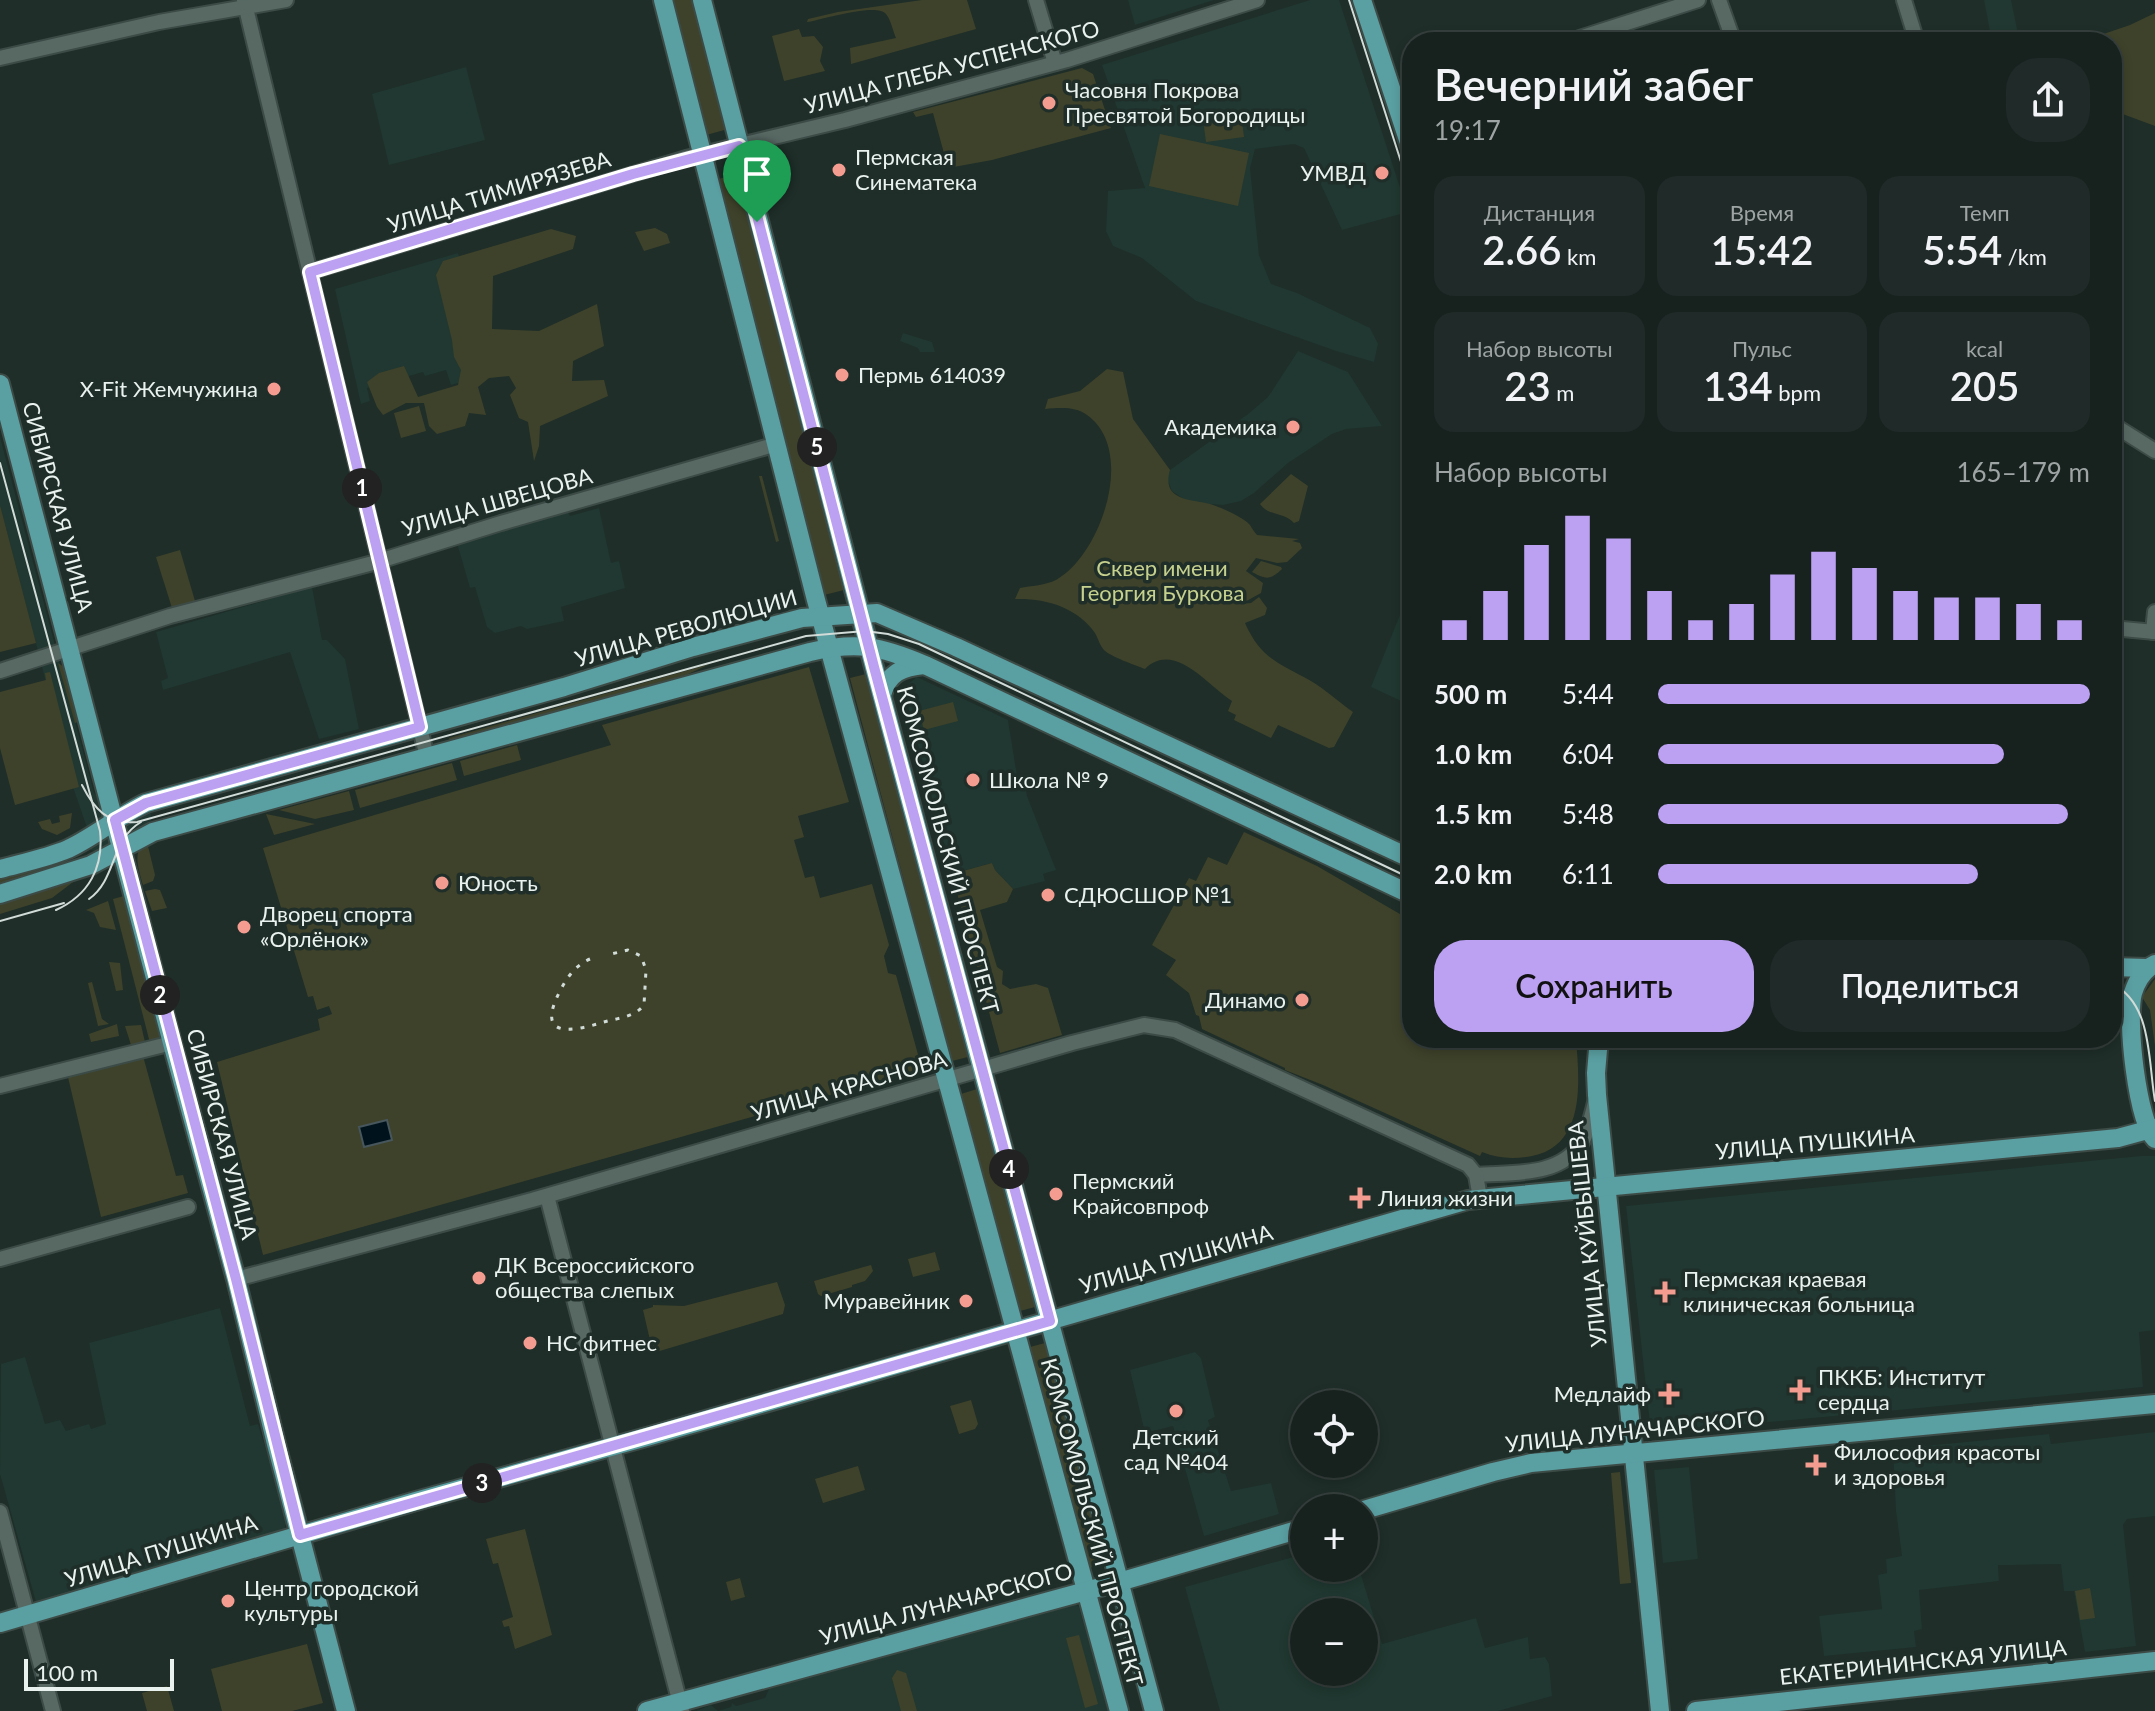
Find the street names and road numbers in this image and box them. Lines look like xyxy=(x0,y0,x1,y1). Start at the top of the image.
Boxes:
street label: УЛИЦА ГЛЕБА УСПЕНСКОГО xyxy=(801,14,1102,119)
street label: УЛИЦА ТИМИРЯЗЕВА xyxy=(384,145,614,238)
street label: СИБИРСКАЯ УЛИЦА xyxy=(17,399,100,615)
street label: УЛИЦА ШВЕЦОВА xyxy=(399,461,595,542)
street label: УЛИЦА РЕВОЛЮЦИИ xyxy=(572,583,800,672)
street label: КОМСОМОЛЬСКИЙ ПРОСПЕКТ xyxy=(892,683,1005,1017)
street label: СИБИРСКАЯ УЛИЦА xyxy=(181,1026,264,1242)
street label: УЛИЦА КРАСНОВА xyxy=(748,1045,950,1126)
street label: УЛИЦА КУЙБЫШЕВА xyxy=(1561,1120,1612,1348)
street label: УЛИЦА ПУШКИНА xyxy=(1714,1120,1916,1165)
street label: УЛИЦА ПУШКИНА xyxy=(1076,1218,1276,1299)
street label: КОМСОМОЛЬСКИЙ ПРОСПЕКТ xyxy=(1036,1355,1149,1689)
street label: УЛИЦА ЛУНАЧАРСКОГО xyxy=(1504,1403,1766,1458)
street label: УЛИЦА ПУШКИНА xyxy=(61,1508,260,1593)
street label: УЛИЦА ЛУНАЧАРСКОГО xyxy=(816,1557,1075,1650)
street label: ЕКАТЕРИНИНСКАЯ УЛИЦА xyxy=(1778,1633,2068,1690)

